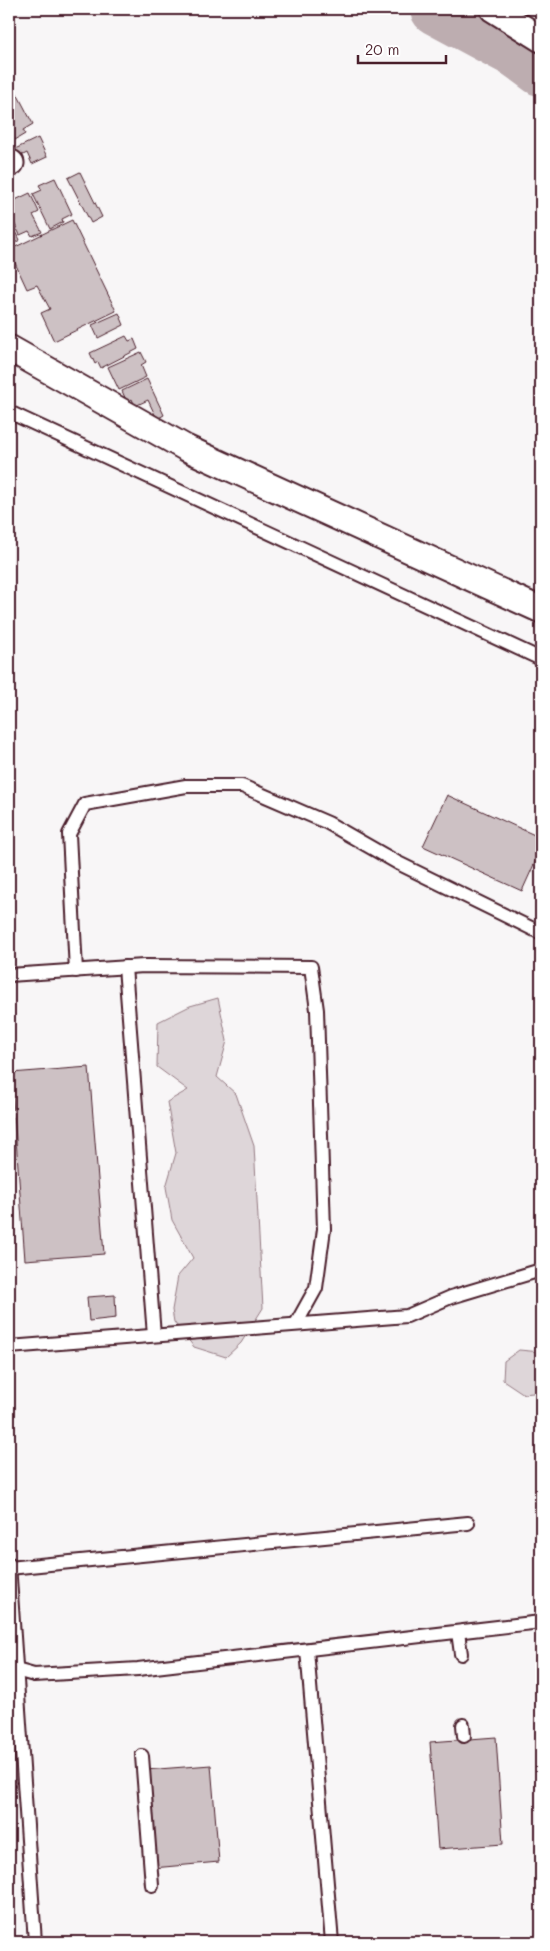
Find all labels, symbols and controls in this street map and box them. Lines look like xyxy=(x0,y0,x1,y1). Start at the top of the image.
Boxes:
scale bar xyxy=(358,32,445,64)
text: 20 m xyxy=(365,39,399,59)

